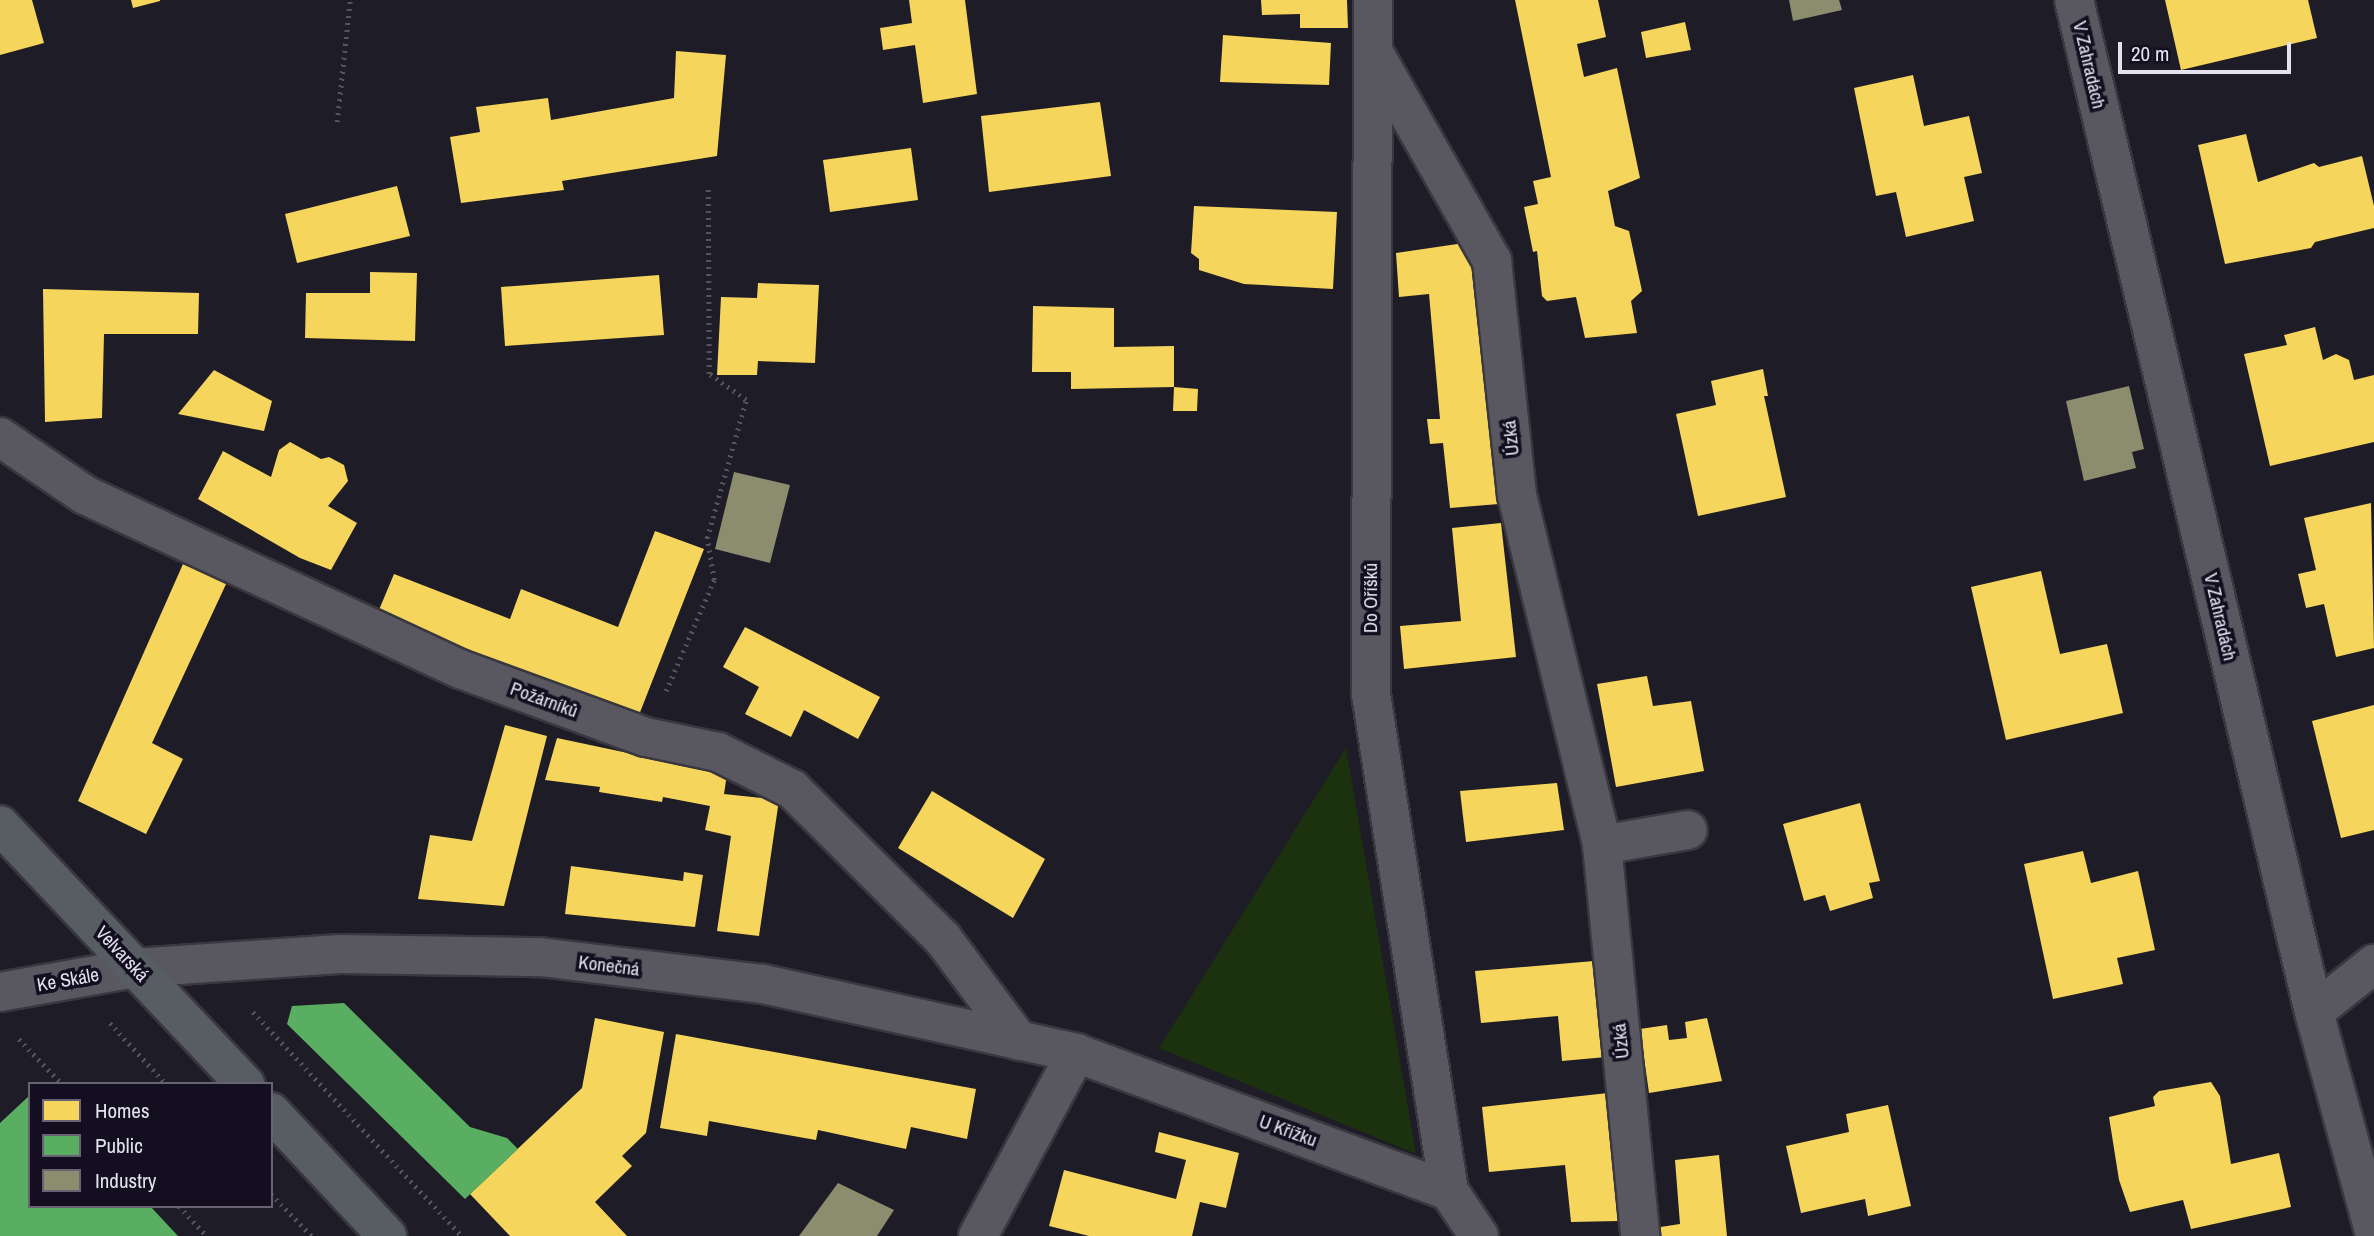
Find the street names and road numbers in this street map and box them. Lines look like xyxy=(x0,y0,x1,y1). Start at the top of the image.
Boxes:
street label: V Zahradách xyxy=(2068,19,2110,111)
street label: Úzká xyxy=(1498,419,1524,457)
street label: Do Oříšků xyxy=(1360,563,1382,633)
street label: V Zahradách xyxy=(2199,571,2241,663)
street label: Požárníků xyxy=(507,677,581,723)
street label: Velvarská xyxy=(91,922,153,986)
street label: Konečná xyxy=(577,951,641,981)
street label: Ke Skále xyxy=(35,963,101,997)
street label: Úzká xyxy=(1608,1022,1634,1060)
street label: U Křížku xyxy=(1256,1110,1320,1152)

